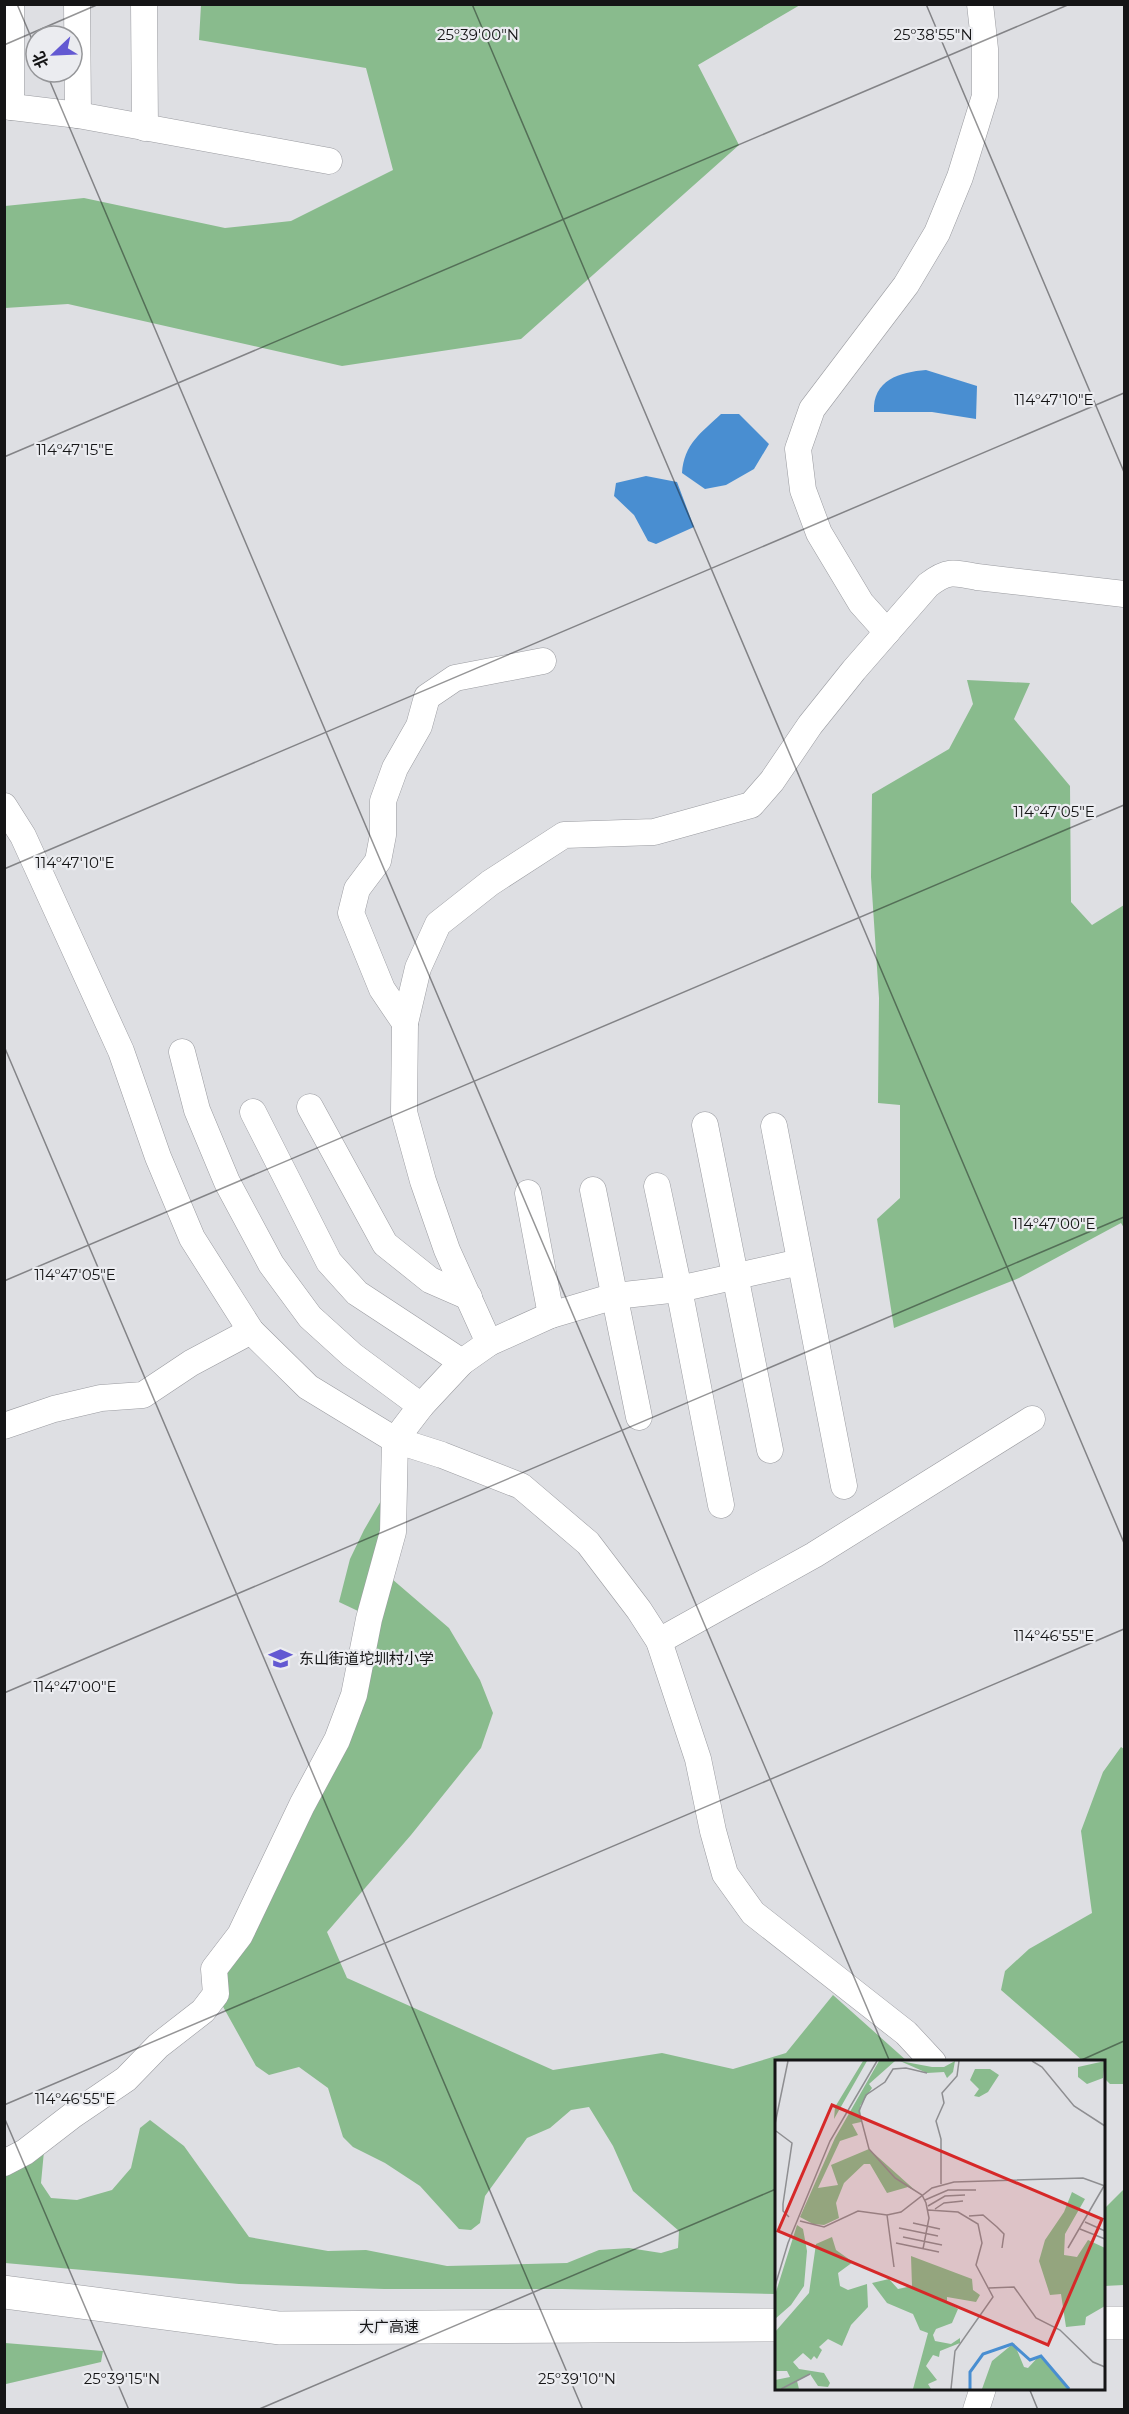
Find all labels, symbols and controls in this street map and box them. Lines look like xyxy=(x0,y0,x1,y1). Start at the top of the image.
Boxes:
north arrow xyxy=(24,24,84,84)
text: 25°39'00"N xyxy=(437,25,519,44)
text: 25°38'55"N xyxy=(893,25,973,44)
text: 北 xyxy=(29,49,53,71)
text: 114°47'10"E xyxy=(1014,390,1094,409)
text: 114°47'15"E xyxy=(36,440,114,459)
text: 114°47'05"E xyxy=(1013,802,1095,821)
text: 114°47'10"E xyxy=(35,853,115,872)
text: 114°47'00"E xyxy=(1012,1214,1096,1233)
text: 114°47'05"E xyxy=(34,1265,116,1284)
text: 114°46'55"E xyxy=(1014,1626,1094,1645)
school or university icon: 东山街道坨圳村小学 xyxy=(268,1646,294,1672)
place label: 东山街道坨圳村小学 xyxy=(299,1649,434,1668)
text: 114°47'00"E xyxy=(33,1677,117,1696)
inset map xyxy=(775,2060,1105,2390)
text: 114°46'55"E xyxy=(35,2089,115,2108)
street label: 大广高速 xyxy=(359,2317,419,2336)
text: 25°39'15"N xyxy=(84,2369,160,2388)
text: 25°39'10"N xyxy=(538,2369,616,2388)

